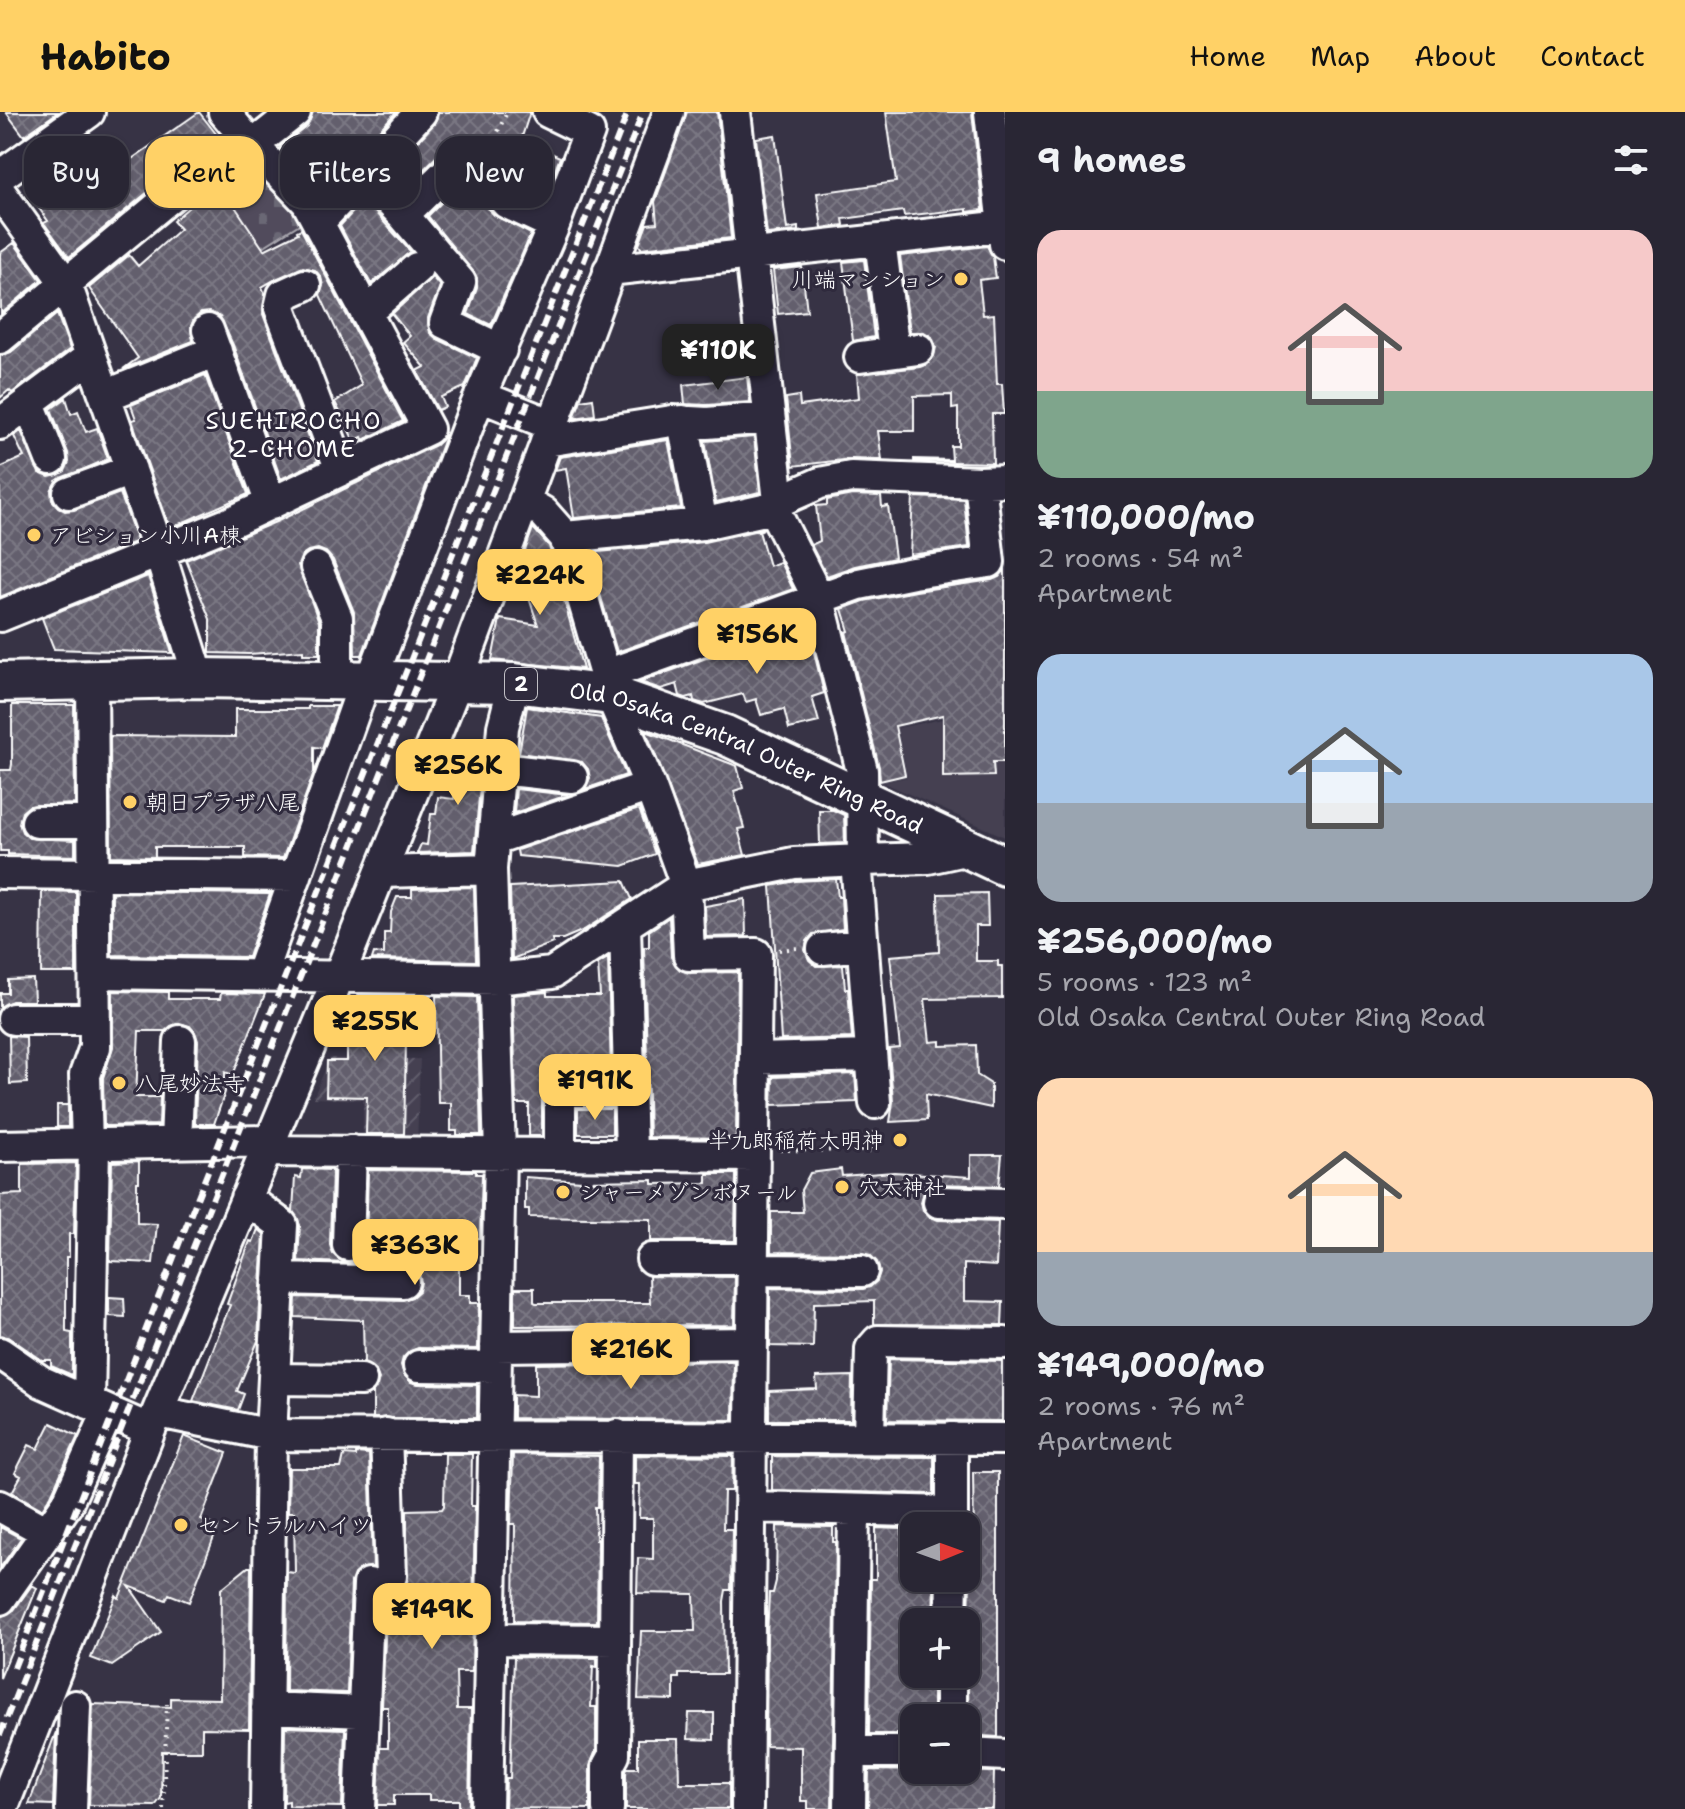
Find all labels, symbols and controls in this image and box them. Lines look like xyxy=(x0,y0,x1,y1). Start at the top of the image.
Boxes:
text: Habito xyxy=(40,31,171,82)
text: Home xyxy=(1189,37,1266,75)
text: Map xyxy=(1310,37,1370,75)
text: About xyxy=(1414,37,1496,75)
text: Contact xyxy=(1540,37,1645,75)
chip: Buy xyxy=(24,136,129,208)
chip: Rent xyxy=(145,136,264,208)
chip: Filters xyxy=(280,136,420,208)
chip: New xyxy=(436,136,553,208)
text: 9 homes xyxy=(1037,137,1186,183)
icon: filters xyxy=(1609,138,1653,182)
place label: 川端マンション xyxy=(792,265,945,294)
marker: 川端マンション xyxy=(952,270,970,288)
icon: home xyxy=(1273,282,1417,426)
pin: ¥110K xyxy=(662,324,774,392)
text: ¥110K xyxy=(680,332,756,367)
district label: SUEHIROCHO 2-CHOME xyxy=(205,405,383,465)
text: ¥110,000/mo xyxy=(1037,494,1255,540)
place label: アビション小川A棟 xyxy=(50,521,241,550)
marker: アビション小川A棟 xyxy=(25,526,43,544)
text: 2 rooms · 54 m² xyxy=(1037,540,1243,575)
pin: ¥224K xyxy=(484,549,596,617)
text: ¥224K xyxy=(495,557,585,592)
text: Apartment xyxy=(1037,575,1173,610)
pin: ¥156K xyxy=(701,608,813,676)
text: ¥156K xyxy=(716,616,798,651)
road number: 2 xyxy=(505,668,537,700)
street label: Old Osaka Central Outer Ring Road xyxy=(568,675,928,840)
icon: home xyxy=(1273,706,1417,850)
pin: ¥256K xyxy=(402,739,514,807)
text: ¥256K xyxy=(414,747,502,782)
place label: 朝日プラザ八尾 xyxy=(146,788,300,817)
marker: 朝日プラザ八尾 xyxy=(121,793,139,811)
text: ¥256,000/mo xyxy=(1037,918,1273,964)
text: 5 rooms · 123 m² xyxy=(1037,964,1252,999)
pin: ¥255K xyxy=(319,995,431,1063)
text: Old Osaka Central Outer Ring Road xyxy=(1037,999,1485,1034)
text: ¥255K xyxy=(332,1003,418,1038)
pin: ¥191K xyxy=(539,1054,651,1122)
text: ¥191K xyxy=(557,1062,633,1097)
place label: 八尾妙法寺 xyxy=(135,1069,245,1098)
marker: 八尾妙法寺 xyxy=(110,1074,128,1092)
place label: 半九郎稲荷大明神 xyxy=(708,1126,884,1155)
icon: home xyxy=(1273,1130,1417,1274)
marker: 半九郎稲荷大明神 xyxy=(891,1131,909,1149)
place label: 穴太神社 xyxy=(858,1173,946,1202)
place label: シャーメゾンボヌール xyxy=(579,1178,798,1207)
marker: 穴太神社 xyxy=(833,1178,851,1196)
marker: シャーメゾンボヌール xyxy=(554,1183,572,1201)
pin: ¥363K xyxy=(359,1219,471,1287)
text: ¥363K xyxy=(370,1227,460,1262)
pin: ¥216K xyxy=(575,1323,687,1391)
text: ¥216K xyxy=(590,1331,672,1366)
text: ¥149,000/mo xyxy=(1037,1342,1265,1388)
text: 2 rooms · 76 m² xyxy=(1037,1388,1245,1423)
text: Apartment xyxy=(1037,1423,1173,1458)
place label: セントラルハイツ xyxy=(197,1511,372,1540)
north arrow xyxy=(900,1512,980,1592)
map controls xyxy=(900,1512,980,1784)
marker: セントラルハイツ xyxy=(172,1516,190,1534)
pin: ¥149K xyxy=(376,1583,488,1651)
text: ¥149K xyxy=(391,1591,473,1626)
button: + xyxy=(900,1608,980,1688)
button: − xyxy=(900,1704,980,1784)

